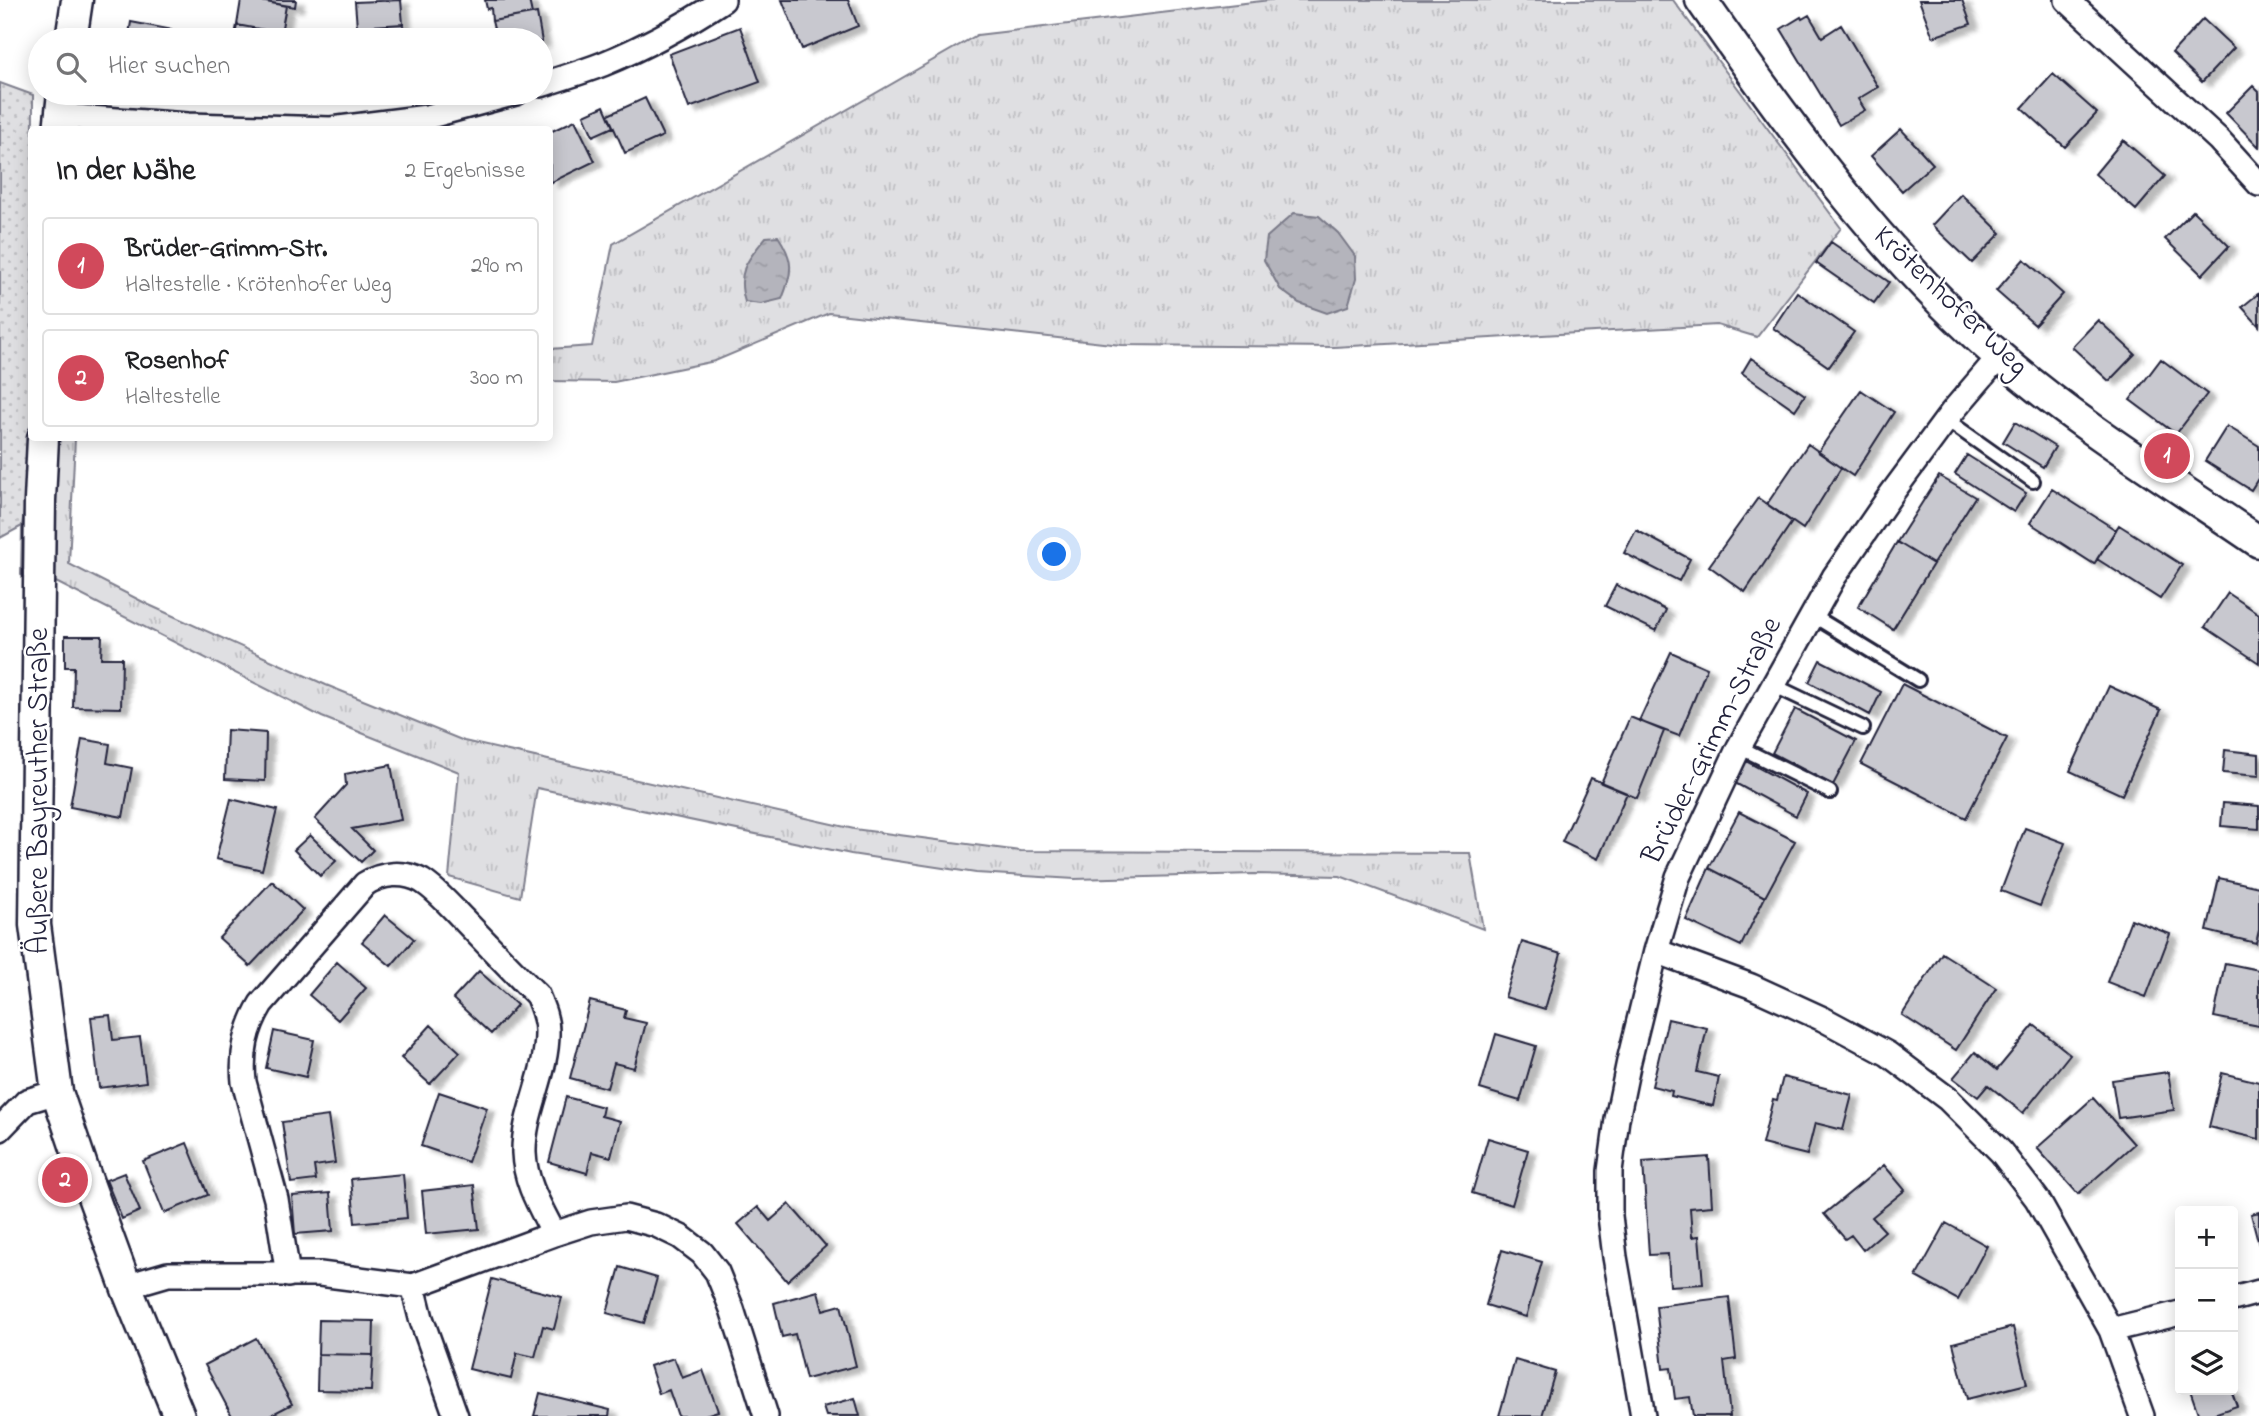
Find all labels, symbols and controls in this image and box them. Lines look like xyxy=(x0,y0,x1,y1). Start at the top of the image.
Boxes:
search box xyxy=(28,28,553,105)
icon: search xyxy=(52,48,90,86)
text: Hier suchen xyxy=(108,48,230,86)
text: In der Nähe xyxy=(56,150,196,194)
text: 2 Ergebnisse xyxy=(405,155,525,188)
street label: Krötenhofer Weg xyxy=(1862,216,2038,388)
text: Brüder-Grimm-Str. xyxy=(125,231,327,269)
text: 1 xyxy=(77,250,85,283)
text: 290 m xyxy=(471,250,523,283)
text: Haltestelle · Krötenhofer Weg xyxy=(125,269,392,302)
text: Rosenhof xyxy=(125,343,229,381)
text: 2 xyxy=(75,362,87,395)
text: 300 m xyxy=(470,362,523,395)
text: Haltestelle xyxy=(125,381,220,414)
pin: 1 xyxy=(2144,430,2190,482)
your location xyxy=(1037,537,1071,571)
street label: Brüder-Grimm-Straße xyxy=(1631,609,1795,873)
street label: Äußere Bayreuther Straße xyxy=(18,627,62,954)
pin: 2 xyxy=(42,1154,88,1206)
map controls xyxy=(2175,1206,2238,1395)
button: + xyxy=(2175,1206,2238,1269)
button: − xyxy=(2175,1269,2238,1332)
button: layers xyxy=(2175,1332,2238,1395)

